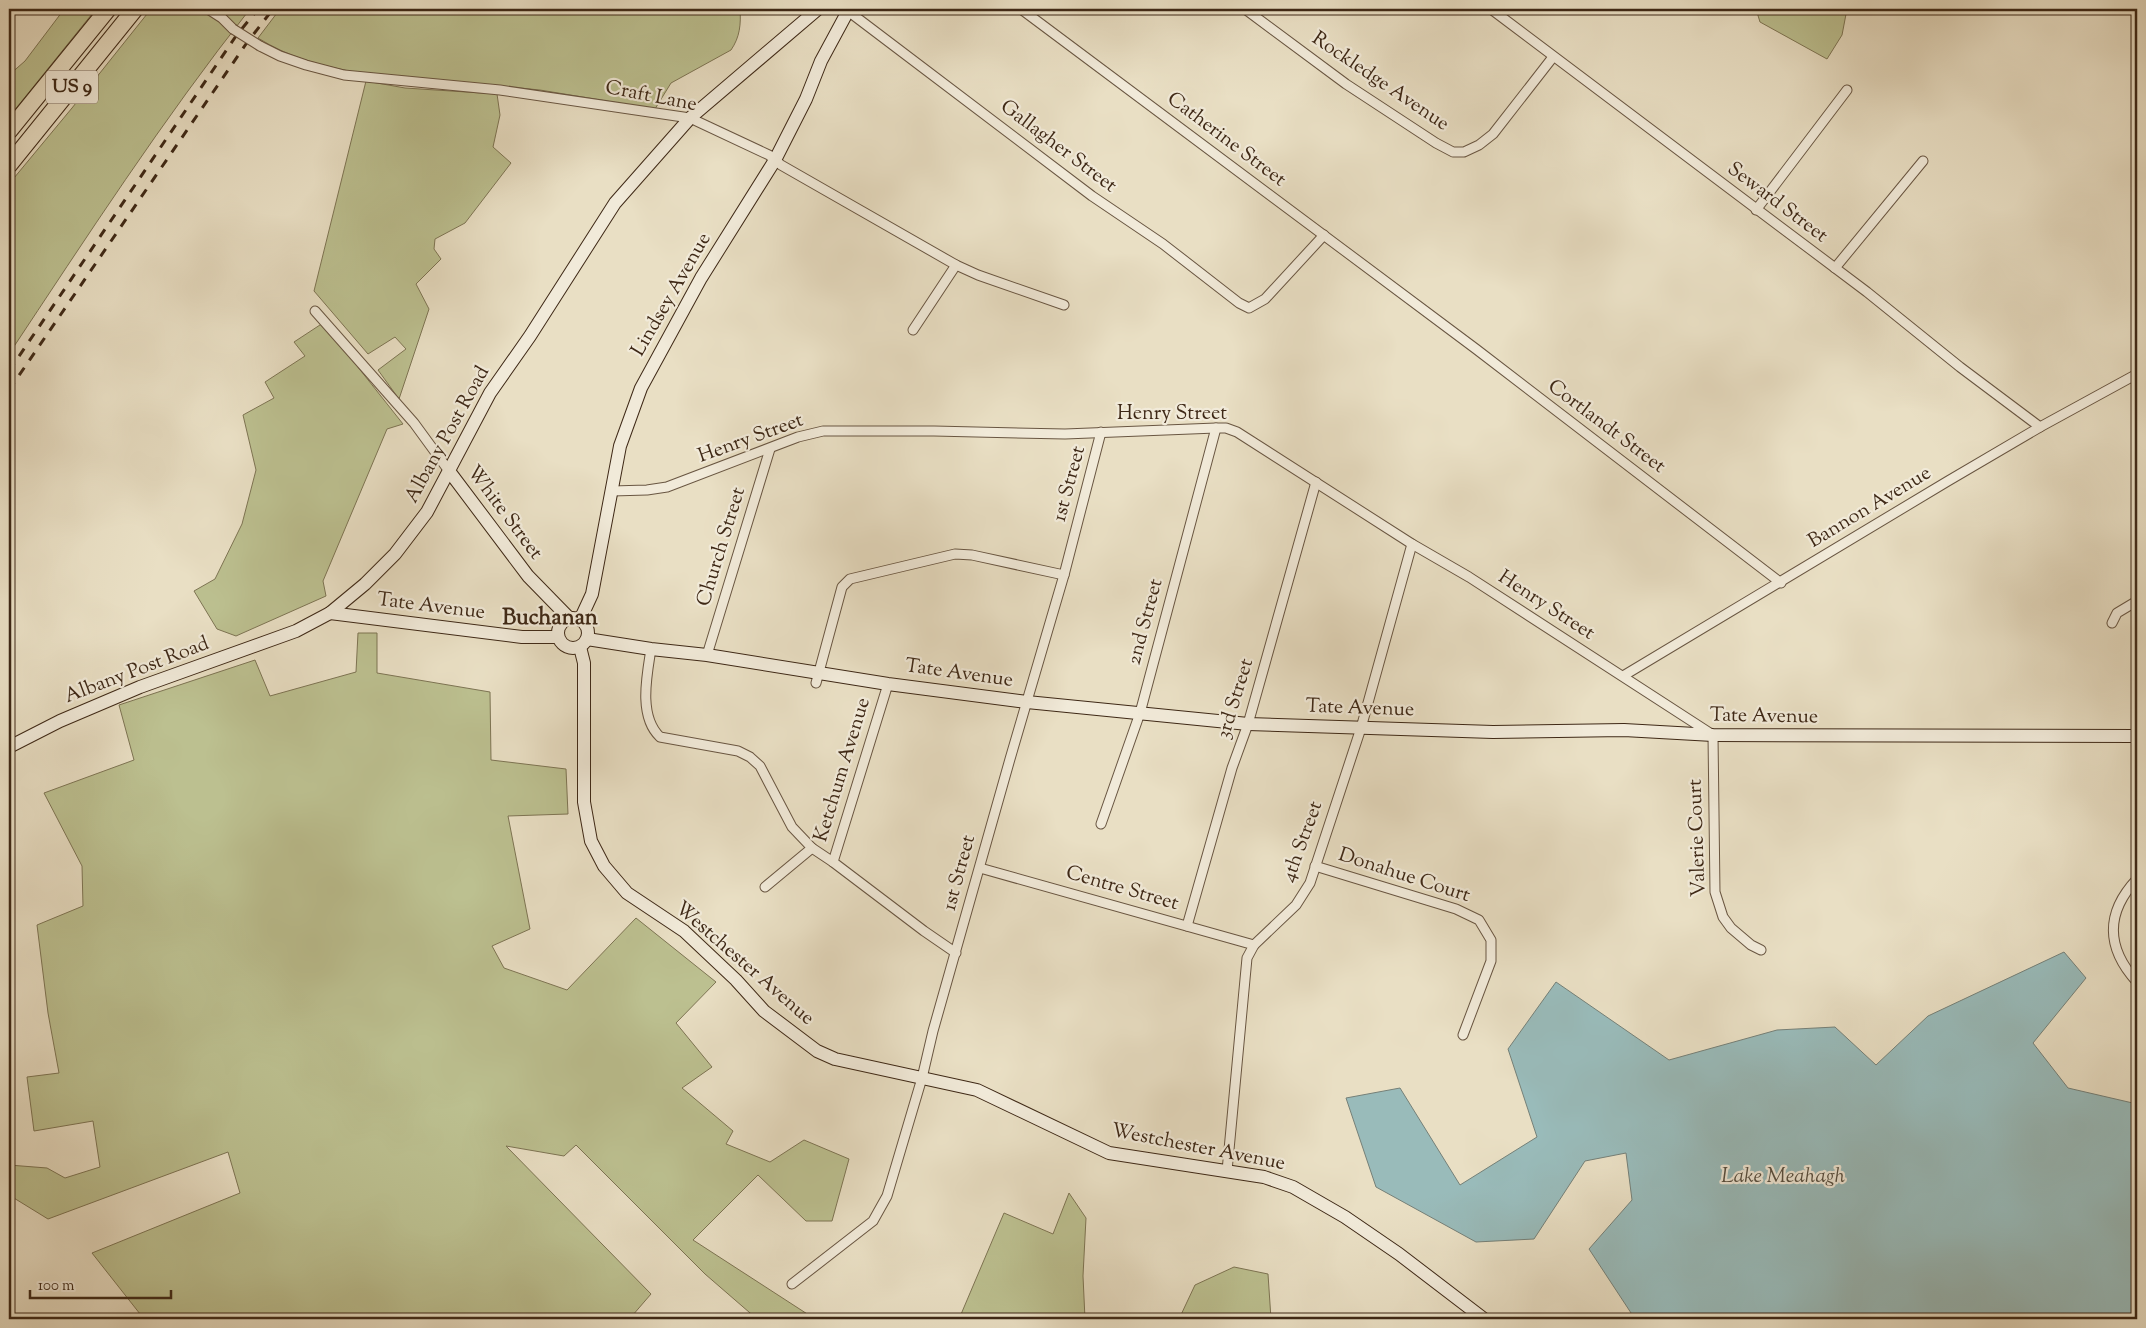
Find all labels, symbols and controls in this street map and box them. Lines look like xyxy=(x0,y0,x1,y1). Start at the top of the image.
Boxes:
street label: Rockledge Avenue xyxy=(1305,25,1455,139)
road number: US 9 xyxy=(46,70,98,104)
street label: Craft Lane xyxy=(603,74,699,120)
street label: Catherine Street xyxy=(1160,86,1292,195)
street label: Gallagher Street xyxy=(993,93,1123,201)
street label: Seward Street xyxy=(1721,155,1834,251)
street label: Lindsey Avenue xyxy=(625,228,719,362)
street label: Albany Post Road xyxy=(398,361,498,509)
street label: Cortlandt Street xyxy=(1541,373,1671,481)
street label: Henry Street xyxy=(1117,400,1227,429)
street label: Henry Street xyxy=(694,406,808,471)
street label: 1st Street xyxy=(1046,443,1094,525)
street label: White Street xyxy=(459,460,549,566)
street label: Bannon Avenue xyxy=(1803,460,1937,556)
street label: Church Street xyxy=(690,484,754,610)
street label: Henry Street xyxy=(1492,564,1600,648)
street label: 2nd Street xyxy=(1121,576,1171,668)
street label: Tate Avenue xyxy=(375,586,487,628)
district label: Buchanan xyxy=(502,603,598,635)
street label: Albany Post Road xyxy=(60,630,214,712)
street label: Tate Avenue xyxy=(903,652,1015,696)
street label: 3rd Street xyxy=(1210,655,1262,743)
street label: Tate Avenue xyxy=(1305,693,1415,725)
street label: Ketchum Avenue xyxy=(807,694,879,846)
street label: Tate Avenue xyxy=(1709,702,1819,732)
street label: Valerie Court xyxy=(1681,778,1715,897)
street label: 4th Street xyxy=(1275,797,1331,887)
street label: 1st Street xyxy=(936,832,984,914)
street label: Donahue Court xyxy=(1334,841,1474,911)
street label: Centre Street xyxy=(1062,859,1182,919)
street label: Westchester Avenue xyxy=(668,895,820,1033)
street label: Westchester Avenue xyxy=(1109,1117,1287,1179)
water label: Lake Meahagh xyxy=(1721,1162,1845,1192)
scale bar xyxy=(30,1268,171,1300)
text: 100 m xyxy=(38,1276,75,1297)

